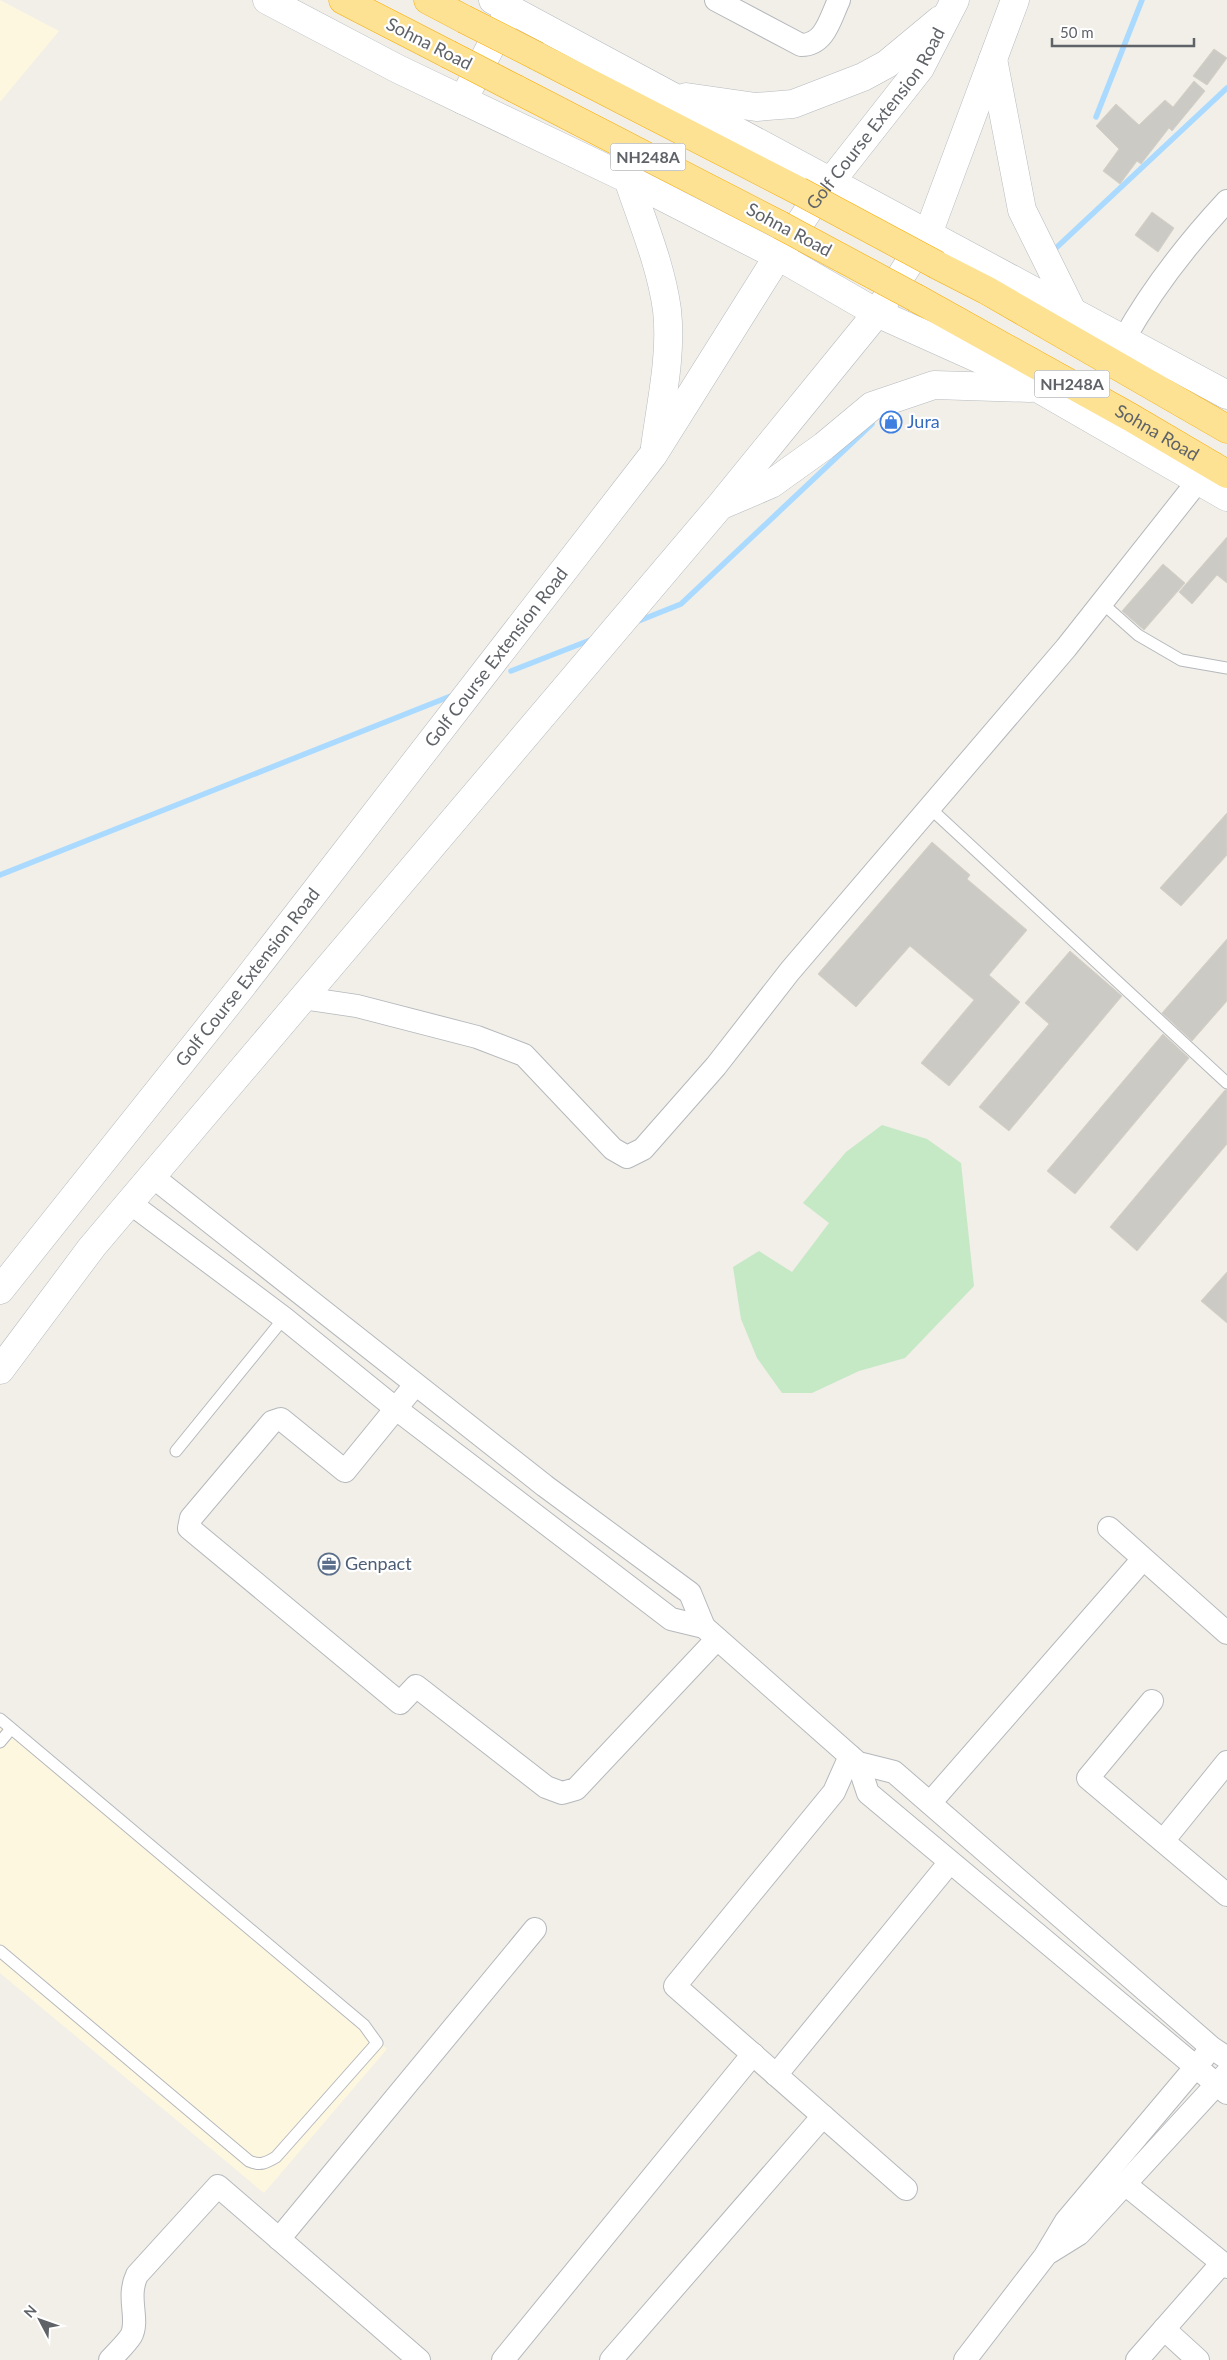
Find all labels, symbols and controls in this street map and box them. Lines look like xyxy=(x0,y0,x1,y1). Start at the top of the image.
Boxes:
street label: Sohna Road xyxy=(383,12,476,74)
scale bar xyxy=(1052,15,1194,47)
text: 50 m xyxy=(1060,23,1094,41)
street label: Golf Course Extension Road xyxy=(801,24,949,214)
road number: NH248A xyxy=(610,144,686,170)
street label: Sohna Road xyxy=(743,197,836,261)
road number: NH248A xyxy=(1034,370,1110,398)
street label: Sohna Road xyxy=(1111,399,1203,465)
shop icon: Jura xyxy=(879,410,903,434)
place label: Jura xyxy=(907,410,940,432)
street label: Golf Course Extension Road xyxy=(419,563,572,751)
street label: Golf Course Extension Road xyxy=(170,883,324,1071)
office icon: Genpact xyxy=(317,1552,341,1576)
place label: Genpact xyxy=(345,1552,412,1574)
north arrow xyxy=(15,2295,65,2345)
text: N xyxy=(20,2301,40,2321)

